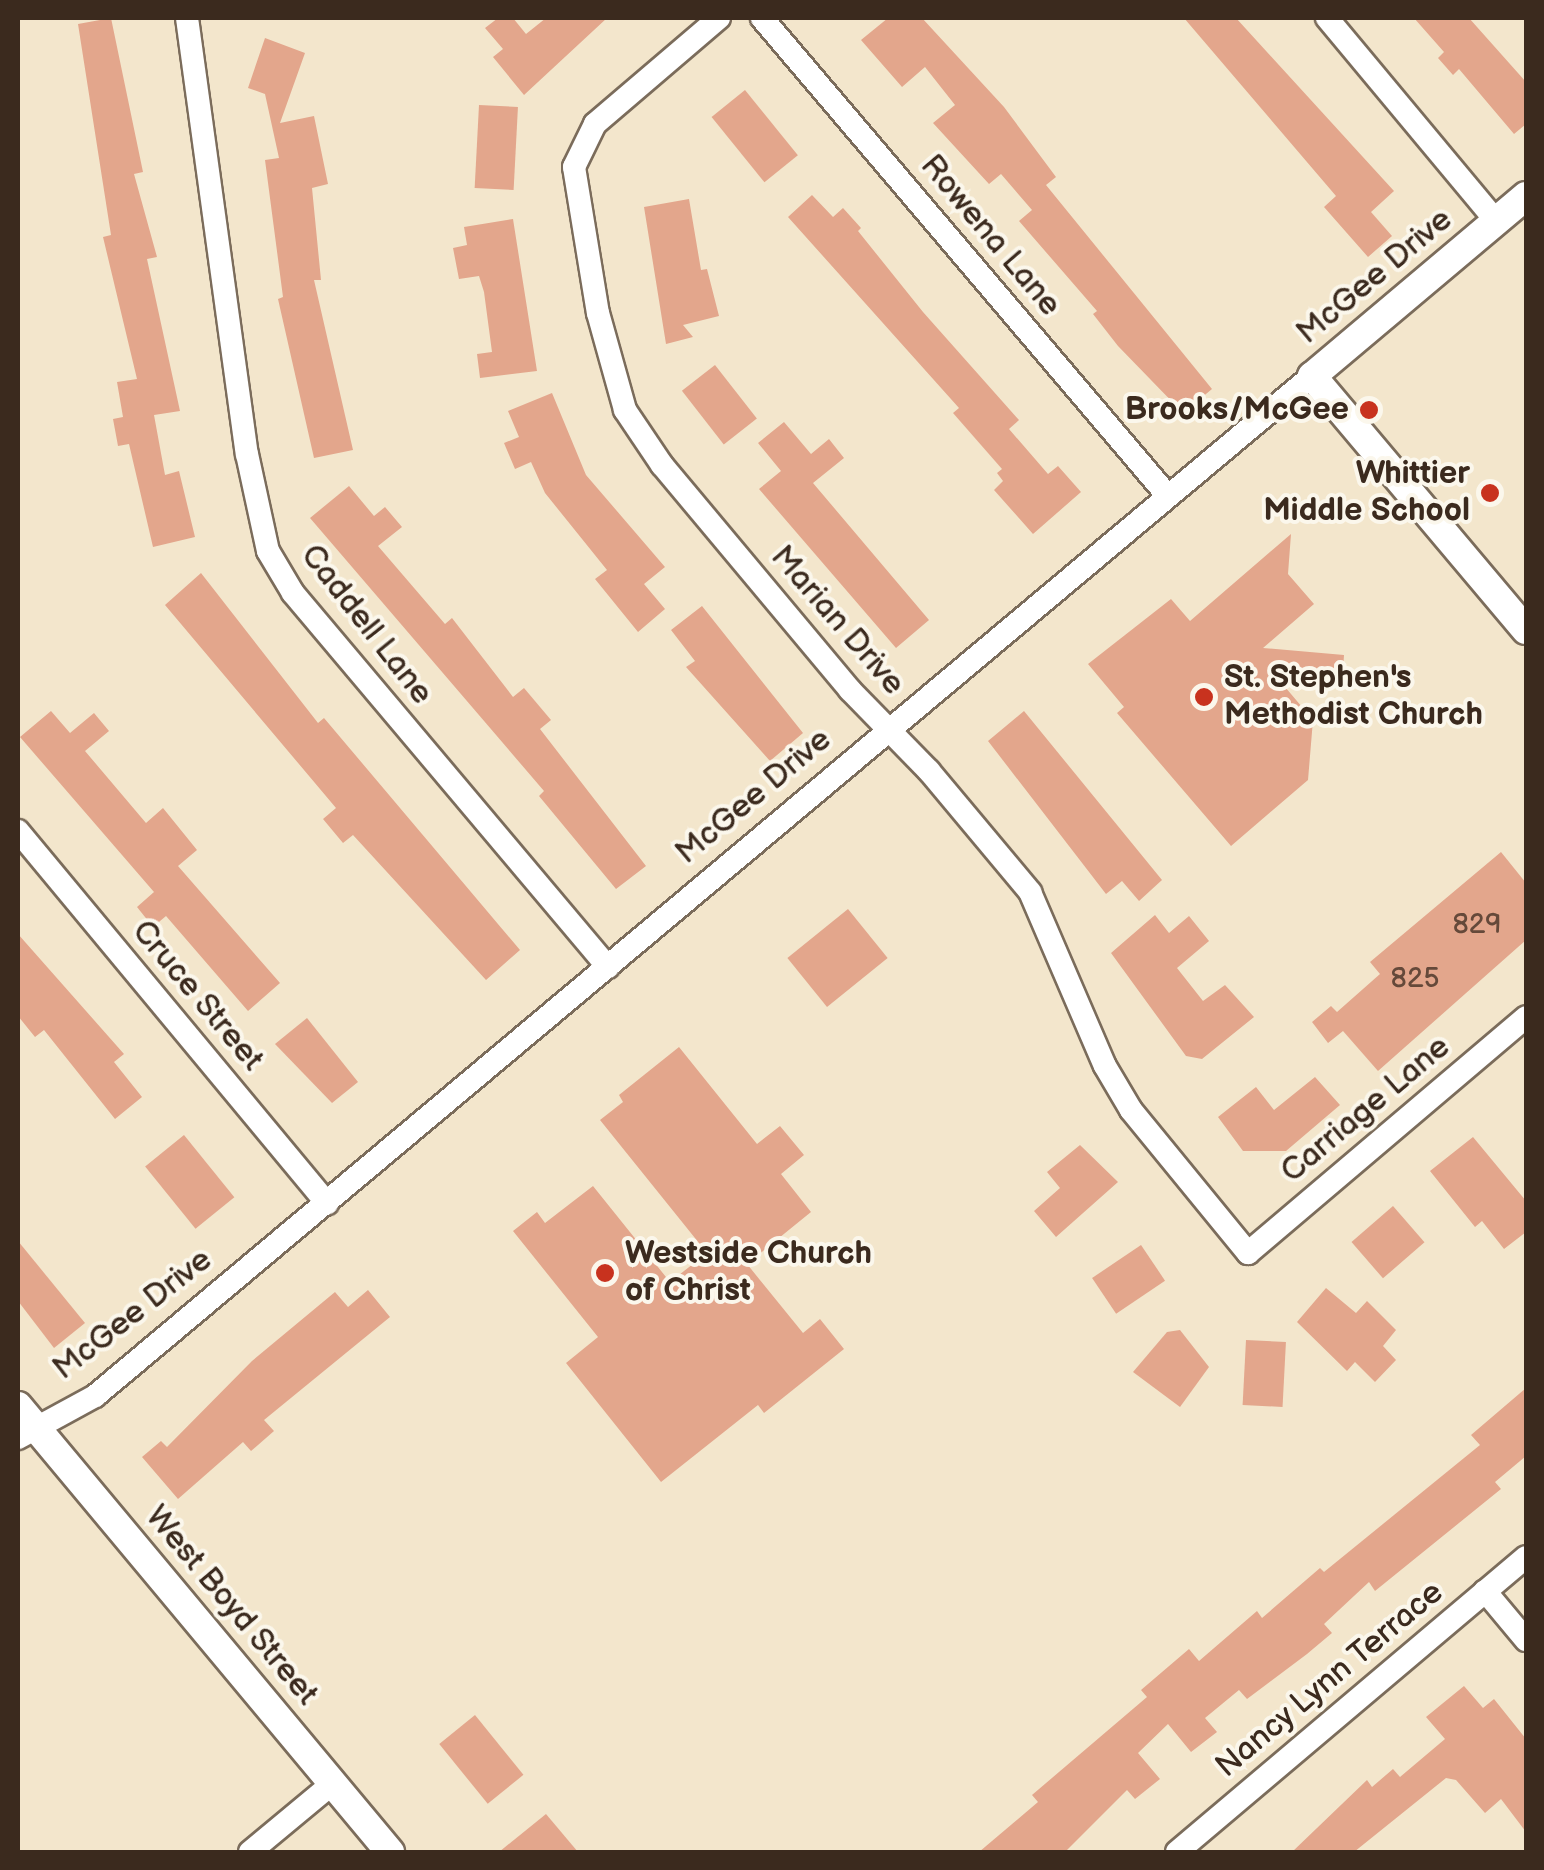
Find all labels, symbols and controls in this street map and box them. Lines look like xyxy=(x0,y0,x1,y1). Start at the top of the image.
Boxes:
street label: Rowena Lane xyxy=(912,148,1068,324)
street label: McGee Drive xyxy=(1290,201,1460,353)
place label: Brooks/McGee xyxy=(1125,391,1349,429)
marker: Brooks/McGee xyxy=(1358,399,1380,421)
place label: Whittier Middle School xyxy=(1263,456,1470,531)
marker: Whittier Middle School xyxy=(1479,482,1501,504)
street label: Caddell Lane xyxy=(292,538,440,712)
street label: Marian Drive xyxy=(762,539,912,703)
place label: St. Stephen's Methodist Church xyxy=(1224,660,1483,735)
marker: St. Stephen's Methodist Church xyxy=(1193,686,1215,708)
street label: McGee Drive xyxy=(669,721,839,873)
house number: 829 xyxy=(1452,908,1502,942)
street label: Cruce Street xyxy=(123,913,271,1079)
house number: 825 xyxy=(1391,962,1439,996)
street label: Carriage Lane xyxy=(1274,1028,1458,1192)
place label: Westside Church of Christ xyxy=(625,1236,872,1311)
street label: McGee Drive xyxy=(46,1241,220,1389)
marker: Westside Church of Christ xyxy=(594,1262,616,1284)
street label: West Boyd Street xyxy=(136,1498,326,1714)
street label: Nancy Lynn Terrace xyxy=(1207,1573,1453,1787)

